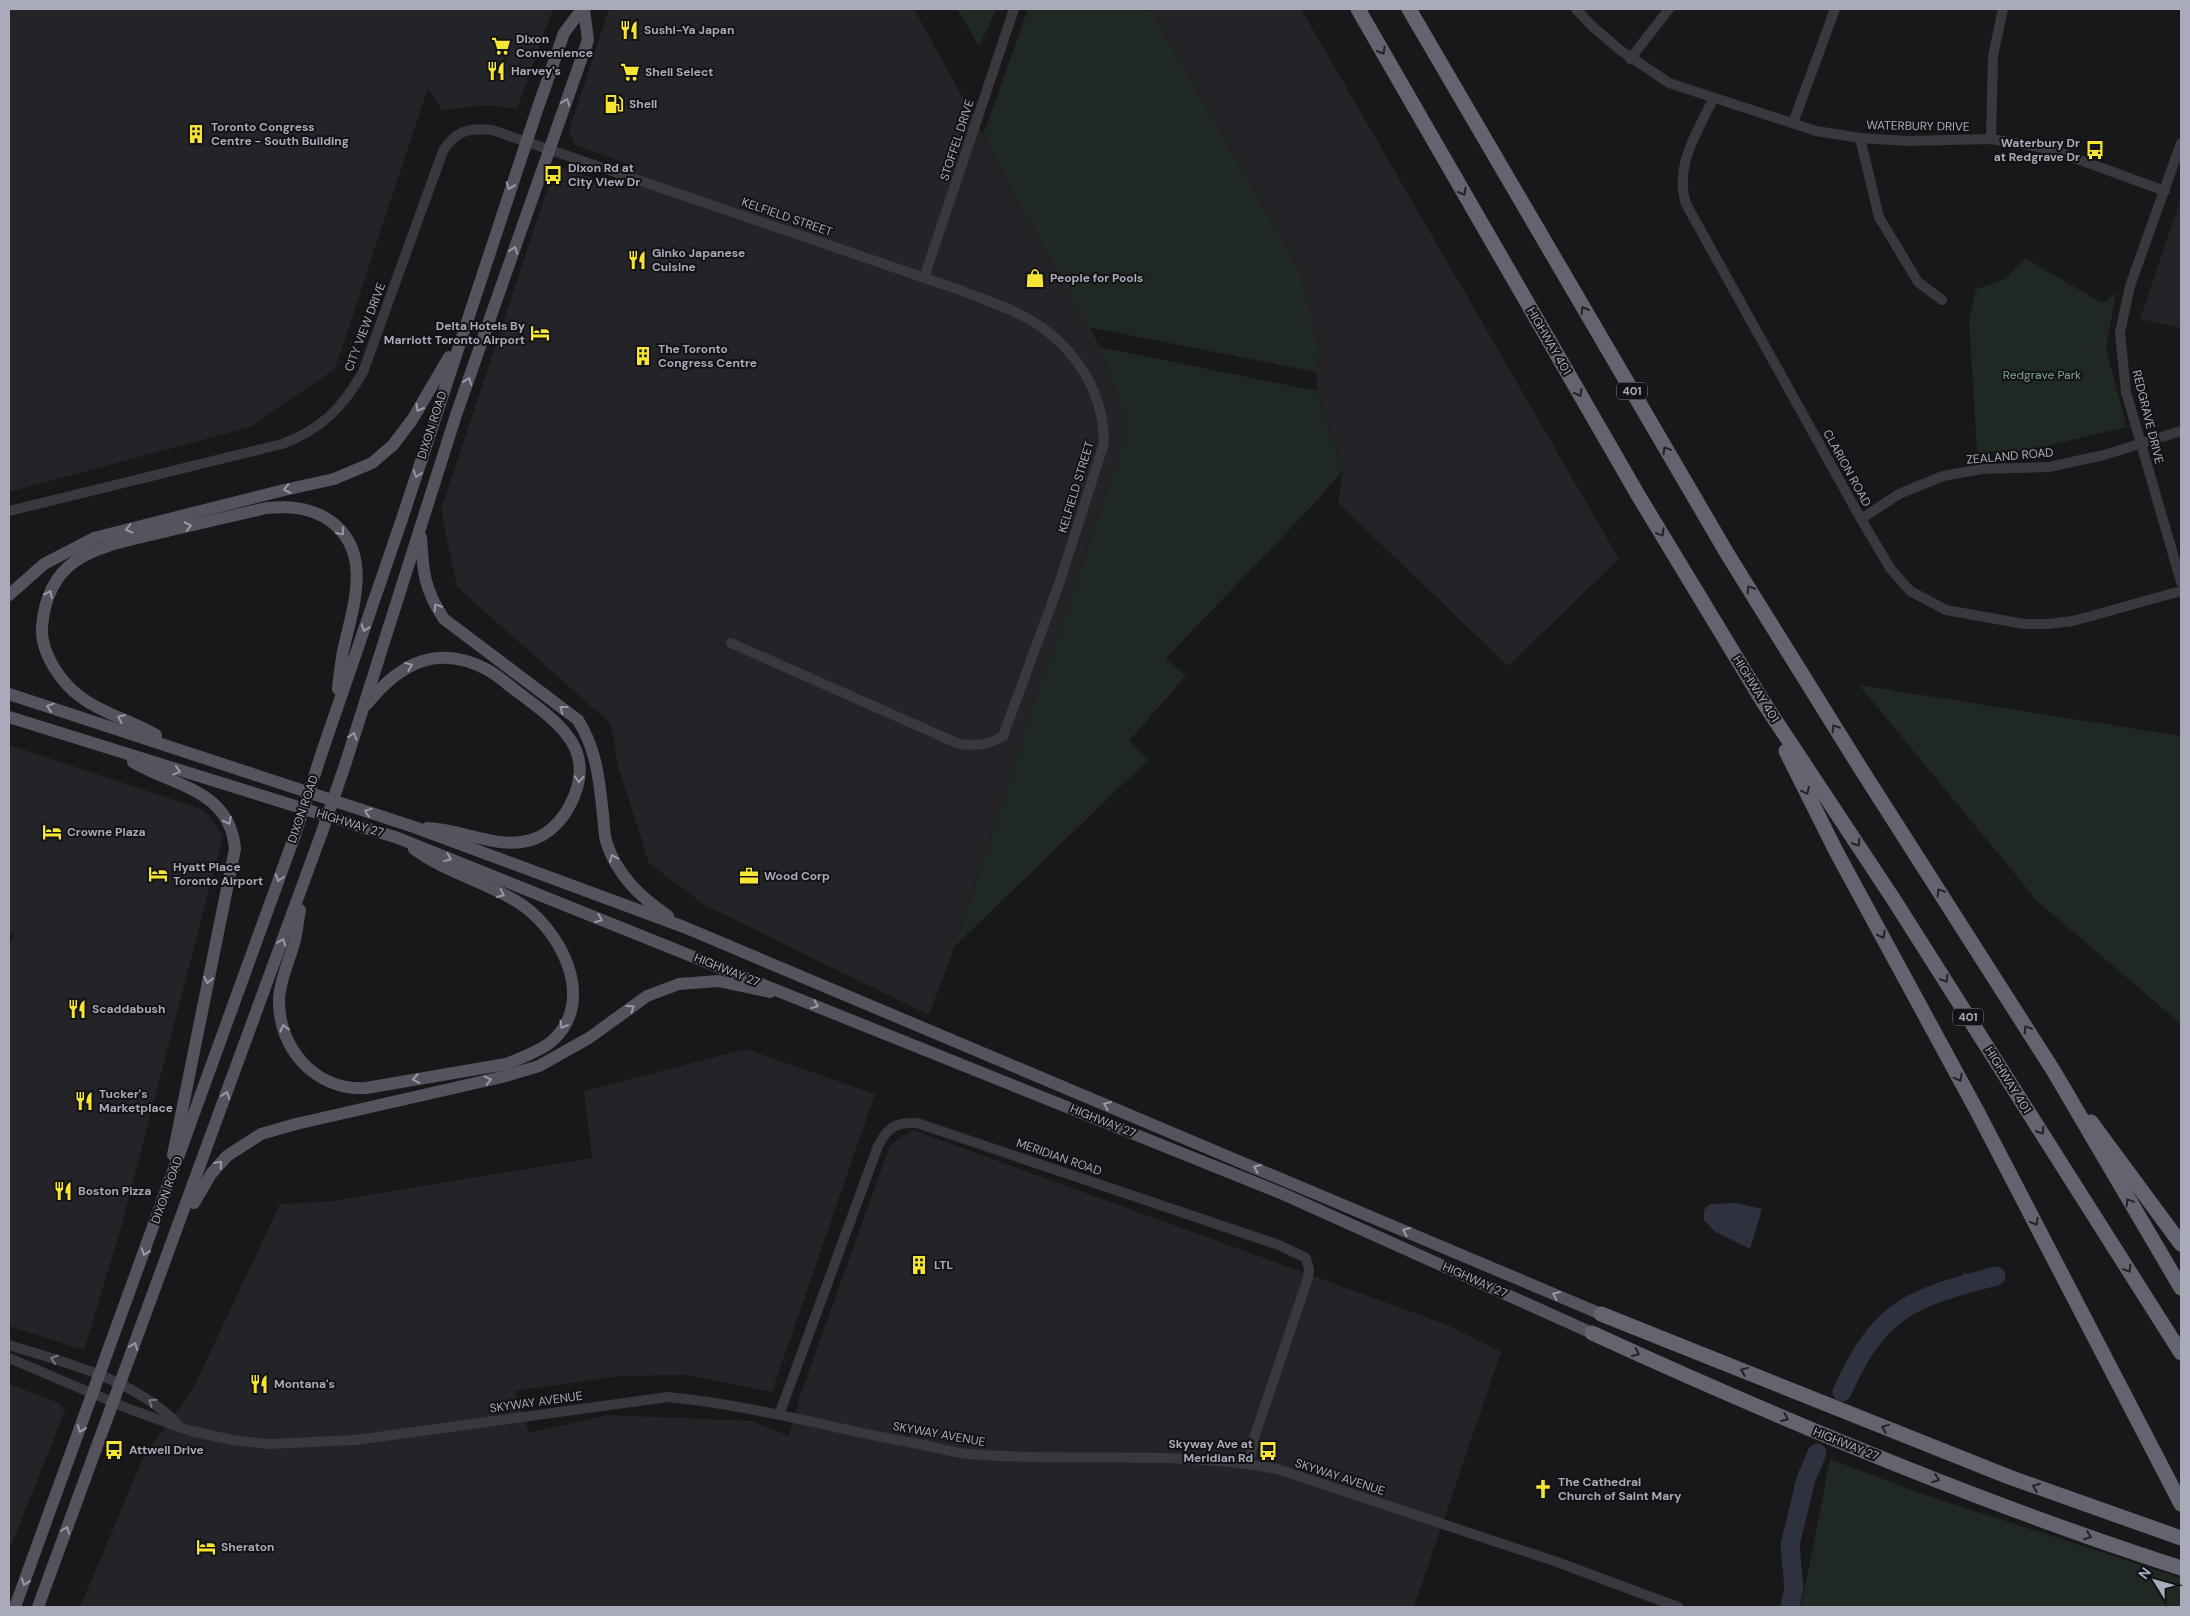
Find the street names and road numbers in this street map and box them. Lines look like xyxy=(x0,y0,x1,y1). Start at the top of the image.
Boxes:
street label: STOFFEL DRIVE xyxy=(936,97,978,183)
street label: WATERBURY DRIVE xyxy=(1866,117,1970,135)
street label: KELFIELD STREET xyxy=(740,194,835,240)
street label: CITY VIEW DRIVE xyxy=(341,280,389,374)
street label: HIGHWAY 401 xyxy=(1523,304,1575,378)
street label: REDGRAVE DRIVE xyxy=(2129,368,2167,466)
road number: 401 xyxy=(1617,382,1647,400)
street label: DIXON ROAD xyxy=(413,389,451,461)
street label: CLARION ROAD xyxy=(1819,427,1875,509)
street label: KELFIELD STREET xyxy=(1054,439,1098,535)
street label: ZEALAND ROAD xyxy=(1966,444,2054,468)
street label: HIGHWAY 401 xyxy=(1729,653,1783,725)
street label: DIXON ROAD xyxy=(284,773,322,845)
street label: HIGHWAY 27 xyxy=(314,805,386,841)
street label: HIGHWAY 27 xyxy=(692,950,762,990)
road number: 401 xyxy=(1953,1009,1983,1026)
street label: HIGHWAY 401 xyxy=(1981,1044,2035,1116)
street label: HIGHWAY 27 xyxy=(1068,1101,1138,1141)
street label: MERIDIAN ROAD xyxy=(1014,1135,1104,1179)
street label: DIXON ROAD xyxy=(147,1154,187,1226)
street label: HIGHWAY 27 xyxy=(1440,1259,1510,1301)
street label: SKYWAY AVENUE xyxy=(489,1388,584,1416)
street label: SKYWAY AVENUE xyxy=(892,1418,987,1450)
street label: HIGHWAY 27 xyxy=(1811,1424,1881,1464)
street label: SKYWAY AVENUE xyxy=(1293,1455,1387,1499)

